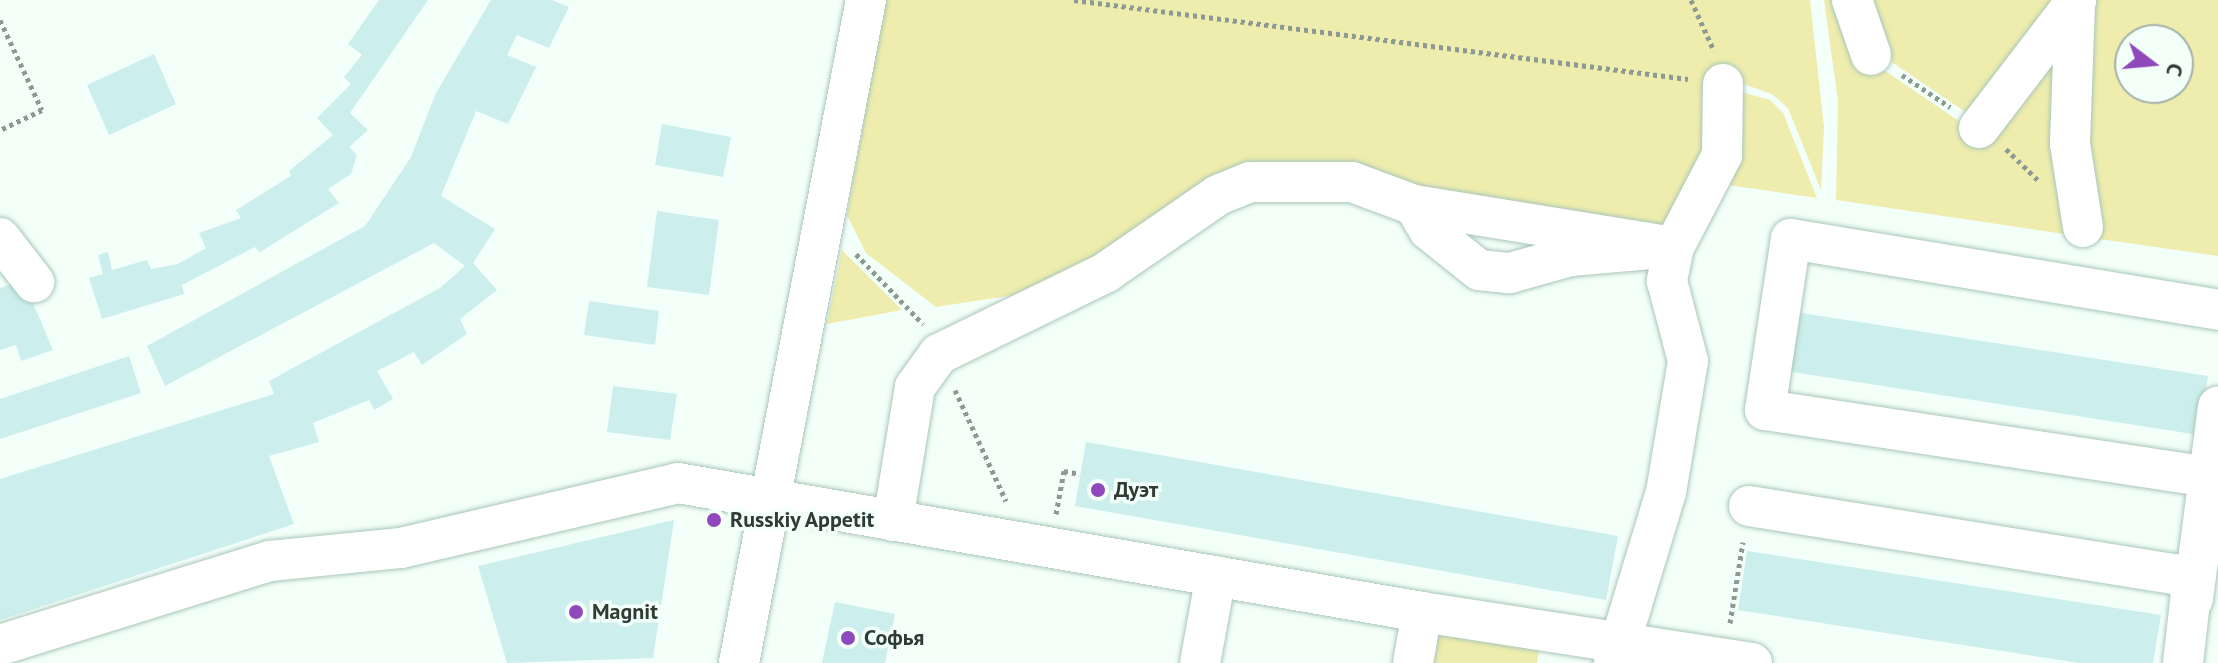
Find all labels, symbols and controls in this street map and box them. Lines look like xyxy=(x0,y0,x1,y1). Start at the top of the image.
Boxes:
north arrow xyxy=(2114,24,2194,104)
text: С xyxy=(2160,60,2190,80)
place label: Дуэт xyxy=(1114,477,1158,503)
marker: Дуэт xyxy=(1089,481,1107,499)
place label: Russkiy Appetit xyxy=(730,507,876,533)
marker: Russkiy Appetit xyxy=(705,511,723,529)
place label: Magnit xyxy=(592,599,658,625)
marker: Magnit xyxy=(567,603,585,621)
place label: Софья xyxy=(864,625,924,651)
marker: Софья xyxy=(839,629,857,647)

